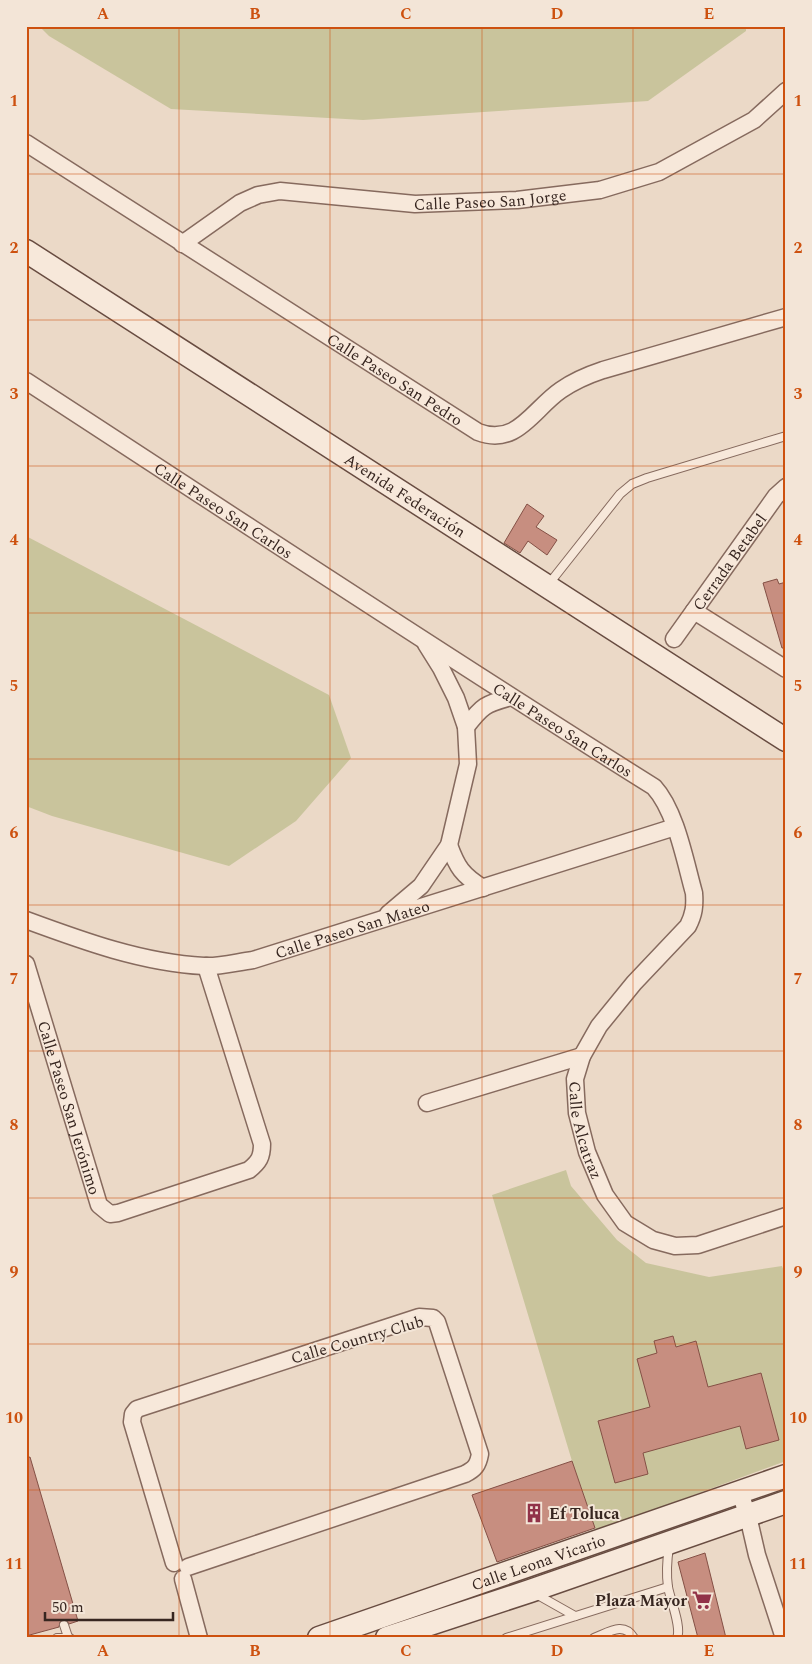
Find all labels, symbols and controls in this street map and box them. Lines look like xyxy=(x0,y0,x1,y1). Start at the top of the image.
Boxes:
text: A xyxy=(97,2,110,26)
text: B xyxy=(249,2,261,26)
text: C xyxy=(400,2,412,26)
text: D xyxy=(551,2,564,26)
text: E xyxy=(704,2,714,26)
text: 1 xyxy=(10,89,18,113)
text: 1 xyxy=(794,89,802,113)
street label: Calle Paseo San Jorge xyxy=(413,183,568,217)
text: 2 xyxy=(10,236,19,260)
text: 2 xyxy=(794,236,803,260)
street label: Calle Paseo San Pedro xyxy=(322,327,467,432)
text: 3 xyxy=(10,382,19,406)
text: 3 xyxy=(794,382,803,406)
street label: Avenida Federación xyxy=(339,448,470,544)
street label: Calle Paseo San Carlos xyxy=(149,457,297,565)
street label: Cerrada Betabel xyxy=(687,509,773,616)
text: 4 xyxy=(10,528,19,552)
text: 4 xyxy=(794,528,803,552)
text: 5 xyxy=(10,674,18,698)
text: 5 xyxy=(794,674,802,698)
street label: Calle Paseo San Carlos xyxy=(488,677,637,784)
text: 6 xyxy=(10,821,19,845)
text: 6 xyxy=(794,821,803,845)
street label: Calle Paseo San Mateo xyxy=(272,894,433,965)
text: 7 xyxy=(10,967,19,991)
text: 7 xyxy=(794,967,803,991)
street label: Calle Paseo San Jerónimo xyxy=(31,1018,106,1198)
street label: Calle Alcatraz xyxy=(562,1081,608,1183)
text: 8 xyxy=(10,1113,19,1137)
text: 8 xyxy=(794,1113,803,1137)
text: 9 xyxy=(10,1260,19,1284)
text: 9 xyxy=(794,1260,803,1284)
street label: Calle Country Club xyxy=(288,1310,427,1370)
text: 10 xyxy=(5,1406,23,1430)
text: 10 xyxy=(789,1406,807,1430)
building icon: Ef Toluca xyxy=(523,1502,545,1524)
place label: Ef Toluca xyxy=(549,1502,620,1526)
street label: Calle Leona Vicario xyxy=(468,1529,609,1597)
text: 11 xyxy=(5,1552,23,1576)
text: 11 xyxy=(789,1552,807,1576)
scale bar xyxy=(45,1589,172,1621)
place label: Plaza Mayor xyxy=(595,1589,687,1613)
supermarket icon: Plaza Mayor xyxy=(691,1589,713,1611)
text: 50 m xyxy=(52,1596,84,1619)
text: A xyxy=(97,1639,110,1663)
text: B xyxy=(249,1639,261,1663)
text: C xyxy=(400,1639,412,1663)
text: D xyxy=(551,1639,564,1663)
text: E xyxy=(704,1639,714,1663)

